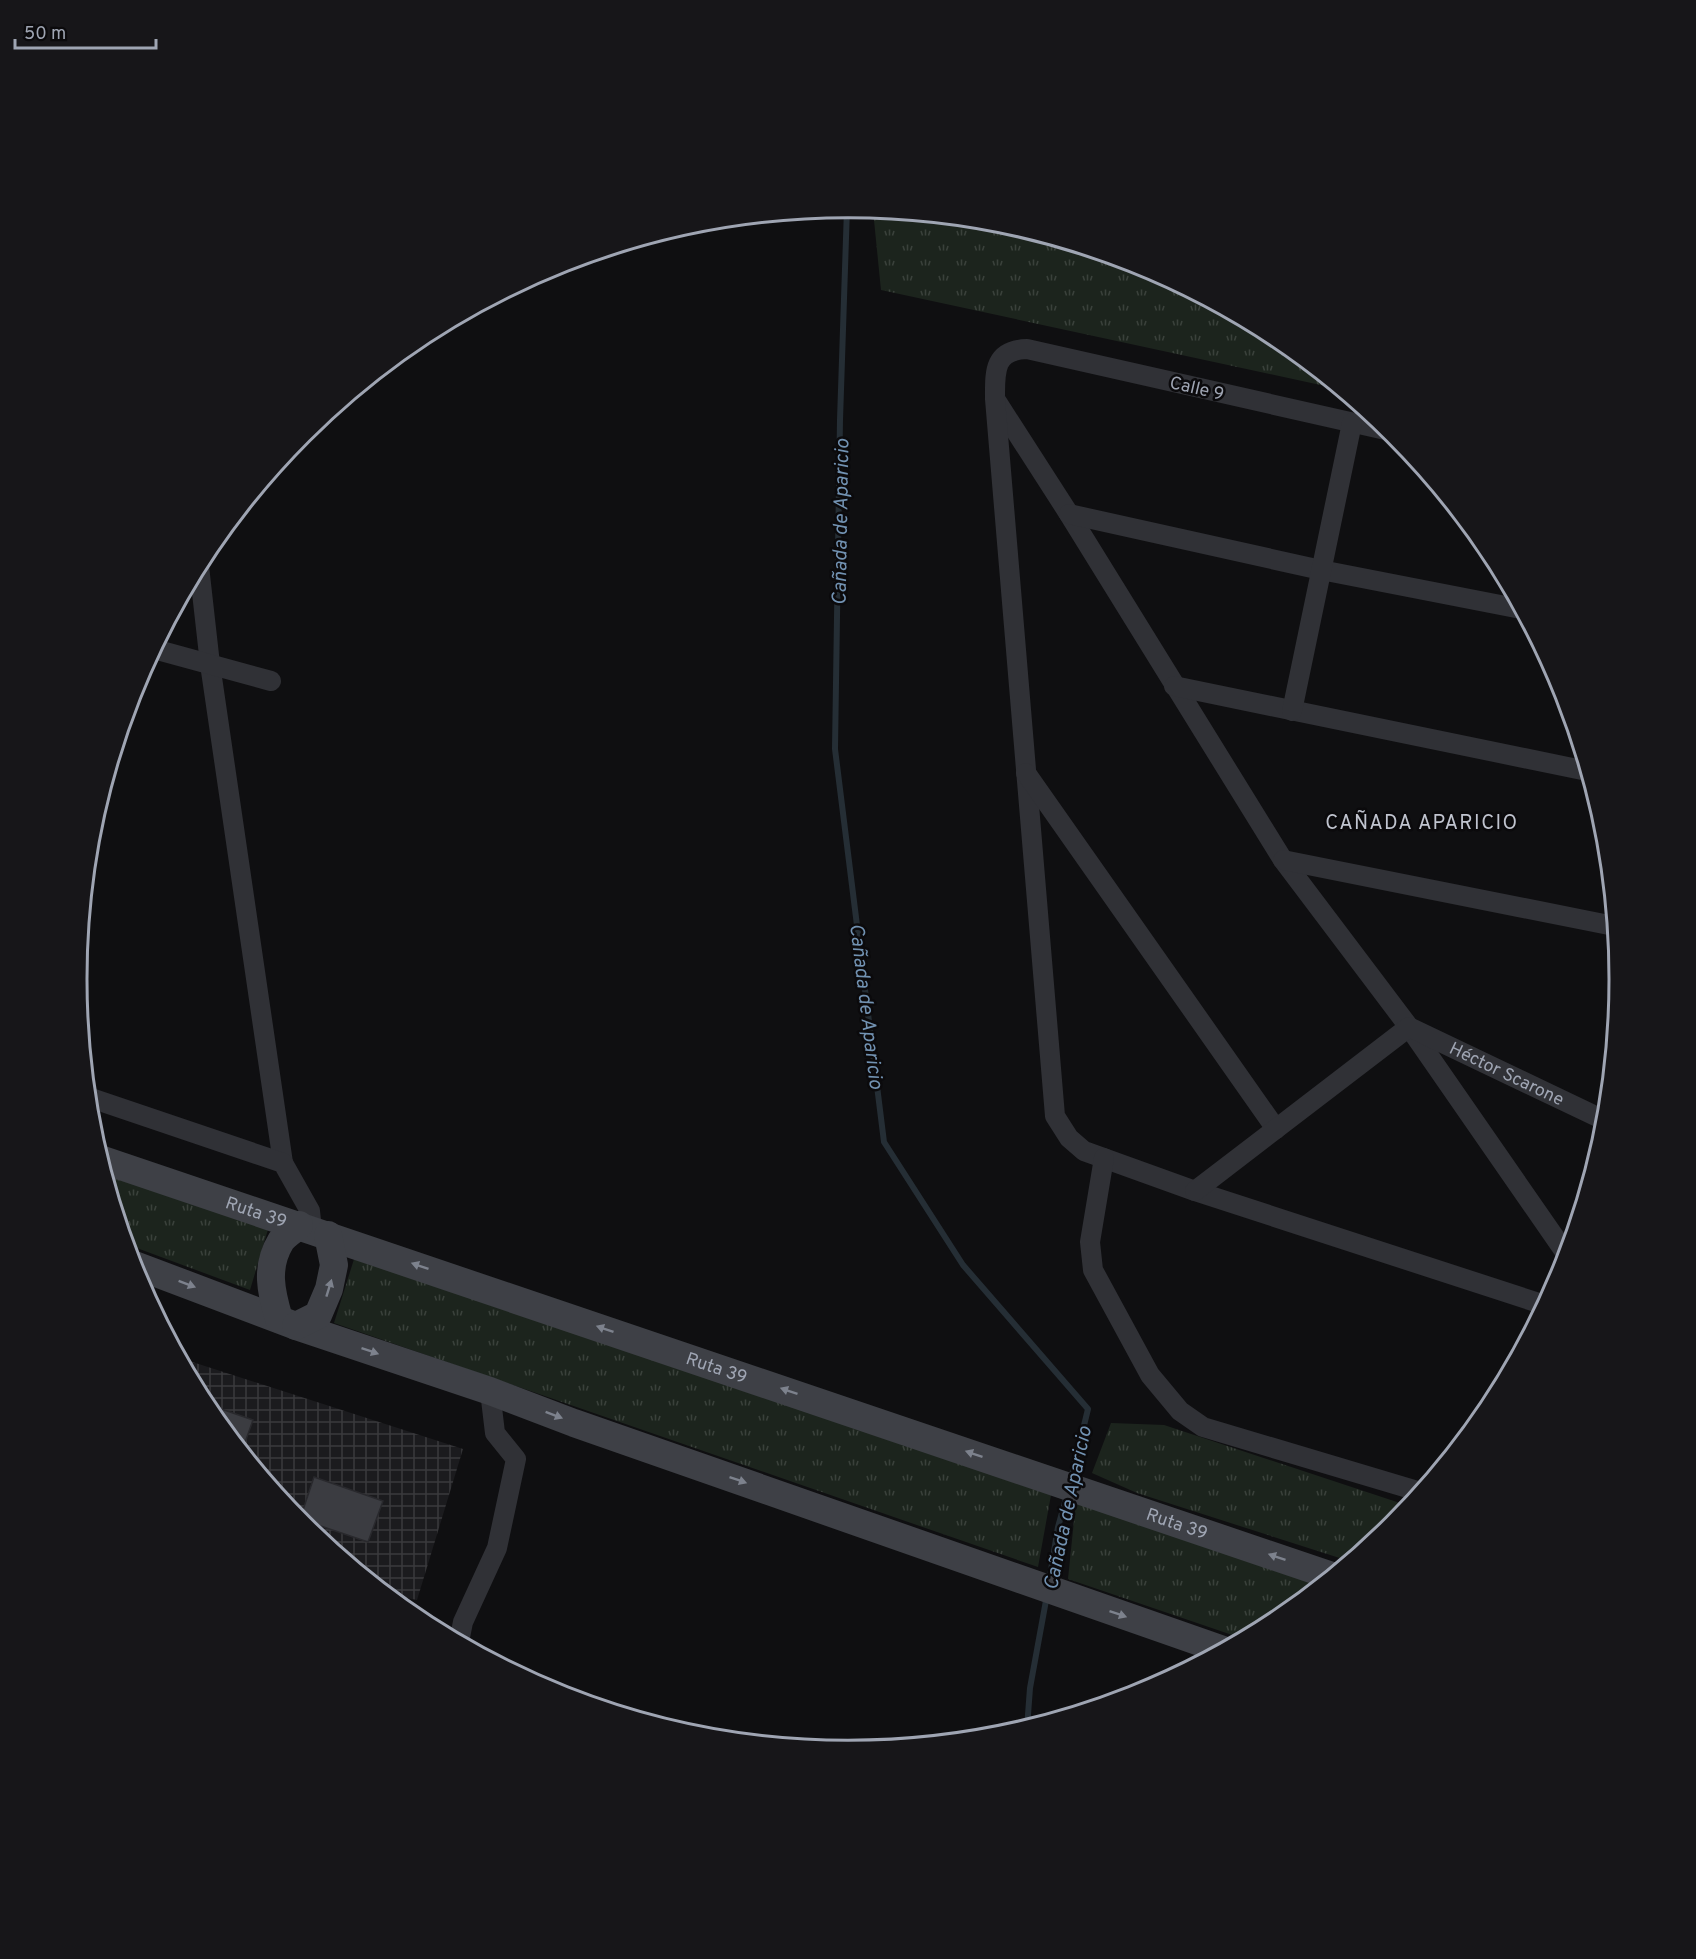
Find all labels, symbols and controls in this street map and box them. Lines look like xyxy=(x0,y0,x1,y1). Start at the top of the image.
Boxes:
scale bar xyxy=(15,12,156,50)
text: 50 m xyxy=(24,23,66,46)
street label: Calle 9 xyxy=(1167,372,1226,407)
water label: Cañada de Aparicio xyxy=(828,438,856,606)
district label: CAÑADA APARICIO xyxy=(1325,810,1519,837)
water label: Cañada de Aparicio xyxy=(842,922,888,1091)
street label: Héctor Scarone xyxy=(1445,1038,1567,1112)
street label: Ruta 39 xyxy=(222,1192,290,1234)
one-way arrow xyxy=(411,1261,429,1271)
one-way arrow xyxy=(325,1279,334,1297)
one-way arrow xyxy=(178,1280,196,1290)
one-way arrow xyxy=(596,1323,614,1333)
one-way arrow xyxy=(361,1347,379,1356)
street label: Ruta 39 xyxy=(682,1348,750,1390)
one-way arrow xyxy=(780,1386,798,1396)
one-way arrow xyxy=(545,1411,563,1421)
water label: Cañada de Aparicio xyxy=(1039,1424,1099,1593)
one-way arrow xyxy=(965,1449,983,1458)
one-way arrow xyxy=(729,1476,747,1486)
street label: Ruta 39 xyxy=(1143,1504,1210,1546)
one-way arrow xyxy=(1267,1551,1285,1561)
one-way arrow xyxy=(1109,1609,1127,1619)

